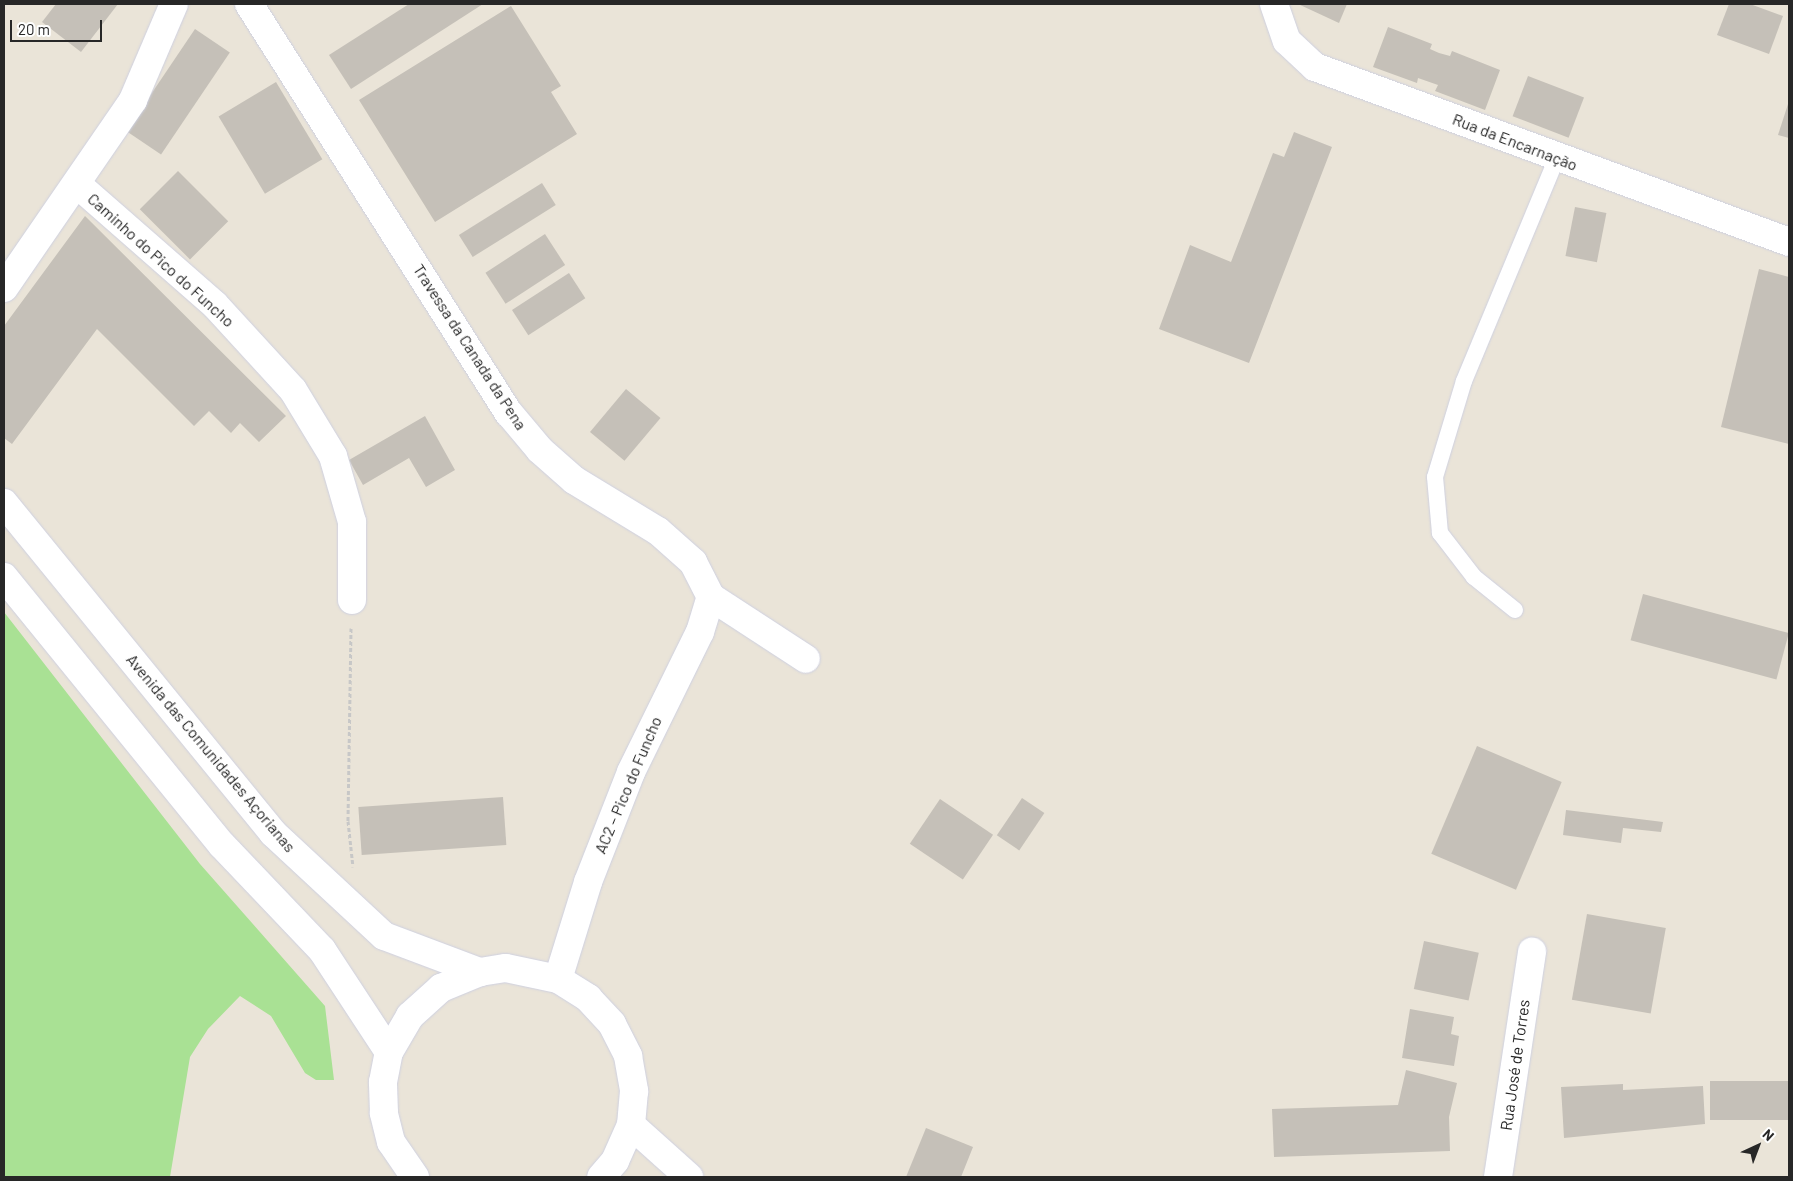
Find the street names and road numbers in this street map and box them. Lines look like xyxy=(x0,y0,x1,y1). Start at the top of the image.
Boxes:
street label: Rua da Encarnação xyxy=(1450,109,1580,175)
street label: Caminho do Pico do Funcho xyxy=(84,189,238,331)
street label: Travessa da Canada da Pena xyxy=(409,261,531,433)
street label: Avenida das Comunidades Açorianas xyxy=(122,650,300,856)
street label: AC2 – Pico do Funcho xyxy=(590,713,666,857)
street label: Rua José de Torres xyxy=(1496,998,1534,1132)

